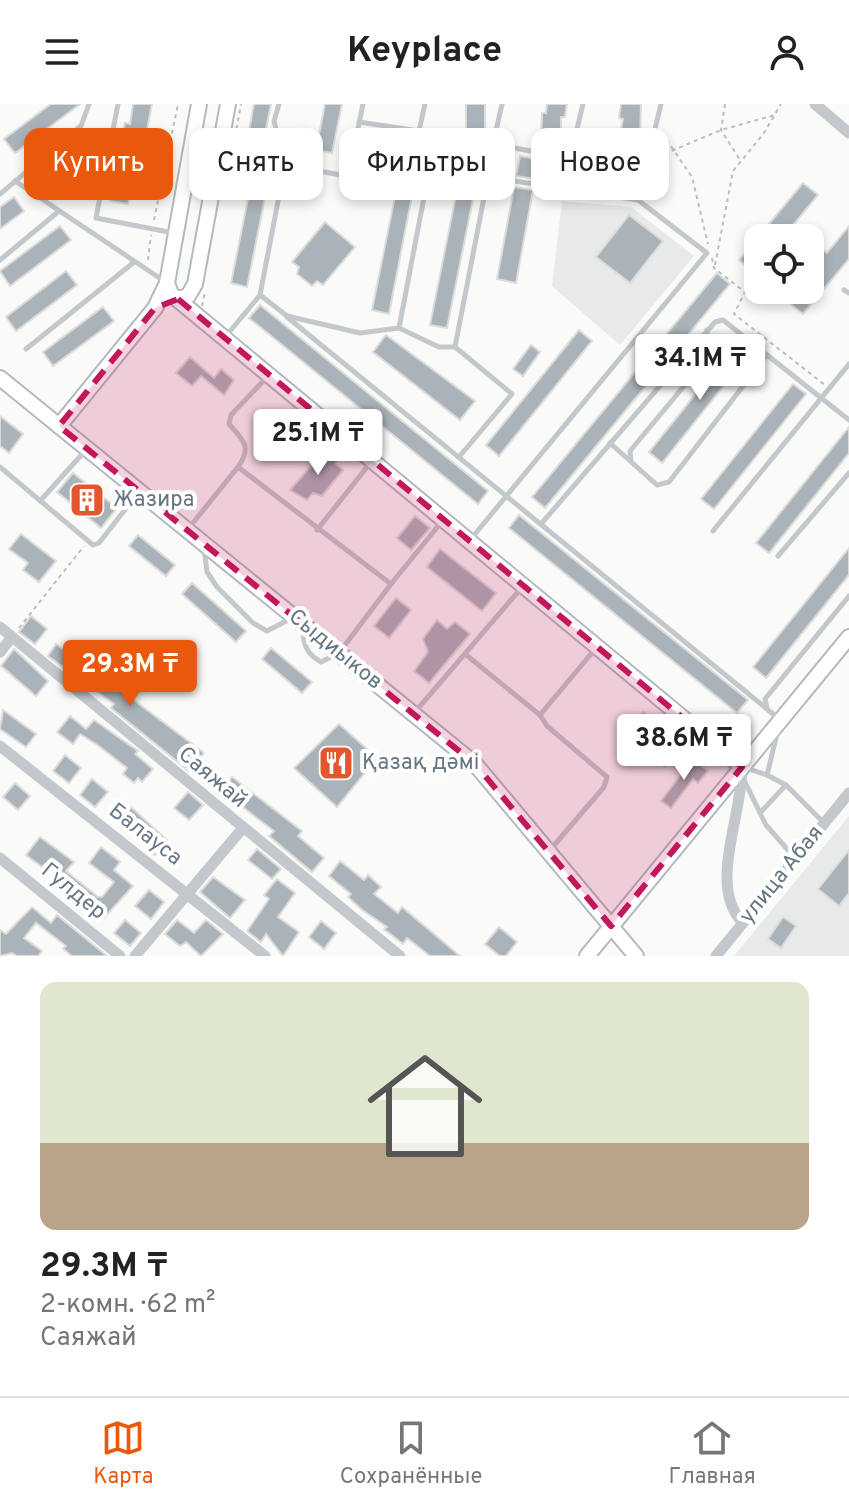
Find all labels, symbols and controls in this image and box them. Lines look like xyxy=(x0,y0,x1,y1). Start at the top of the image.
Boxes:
text: Keyplace xyxy=(347,29,502,75)
icon: menu xyxy=(40,30,84,74)
icon: person xyxy=(765,30,809,74)
chip: Купить xyxy=(24,128,173,200)
chip: Снять xyxy=(189,128,323,200)
chip: Фильтры xyxy=(339,128,515,200)
chip: Новое xyxy=(531,128,669,200)
map controls xyxy=(744,224,824,304)
button: locate xyxy=(744,224,824,304)
pin: 34.1M ₸ xyxy=(626,334,774,402)
text: 34.1M ₸ xyxy=(653,343,747,376)
pin: 25.1M ₸ xyxy=(244,409,392,477)
text: 25.1M ₸ xyxy=(271,418,365,451)
building icon: Жазира xyxy=(68,481,106,519)
place label: Жазира xyxy=(113,487,194,514)
street label: Сыдиыков xyxy=(282,604,388,696)
pin: 29.3M ₸ xyxy=(56,640,204,708)
text: 29.3M ₸ xyxy=(81,649,179,682)
pin: 38.6M ₸ xyxy=(610,714,758,782)
text: 38.6M ₸ xyxy=(635,723,733,756)
street label: Саяжай xyxy=(172,741,252,815)
restaurant icon: Қазақ дәмі xyxy=(317,744,355,782)
place label: Қазақ дәмі xyxy=(362,750,479,777)
street label: Балауса xyxy=(103,798,187,872)
street label: улица Абая xyxy=(734,820,830,930)
street label: Гулдер xyxy=(35,858,111,926)
icon: home xyxy=(353,1034,497,1178)
text: 29.3M ₸ xyxy=(40,1246,169,1289)
text: 2-комн. · 62 m² xyxy=(40,1289,216,1322)
text: Саяжай xyxy=(40,1322,136,1355)
tab: Карта xyxy=(93,1416,153,1491)
tab: Сохранённые xyxy=(340,1416,482,1491)
tab: Главная xyxy=(669,1416,756,1491)

